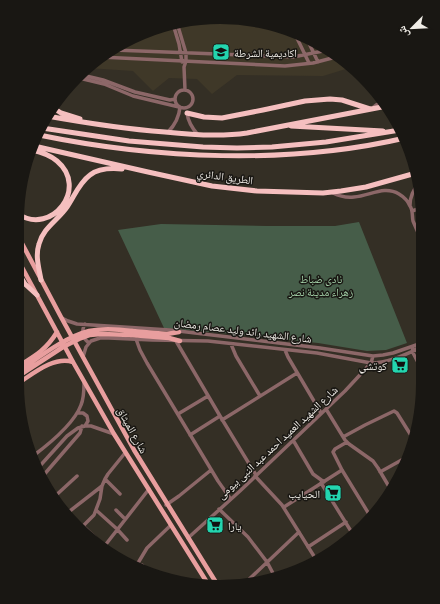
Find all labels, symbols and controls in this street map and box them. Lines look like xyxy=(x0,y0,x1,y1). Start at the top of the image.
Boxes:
north arrow xyxy=(392,8,432,48)
text: ش xyxy=(394,23,413,40)
school or university icon: اكاديمية الشرطة xyxy=(211,42,231,62)
place label: اكاديمية الشرطة xyxy=(234,46,297,59)
street label: الطريق الدائري xyxy=(196,166,254,189)
park label: نادى ضباط زهراء مدينة نصر xyxy=(288,272,353,298)
street label: شارع الشهيد رائد وليد عصام رمضان xyxy=(173,315,313,346)
supermarket icon: كوتشي xyxy=(390,355,410,375)
place label: كوتشي xyxy=(359,359,387,374)
street label: شارع الشهيد العميد احمد عبد النبى بيومى xyxy=(214,383,341,502)
street label: شارع الميثاق xyxy=(114,405,151,456)
supermarket icon: الحيايب xyxy=(323,483,343,503)
place label: الحيايب xyxy=(288,487,320,500)
supermarket icon: يارا xyxy=(205,515,225,535)
place label: يارا xyxy=(228,519,242,532)

